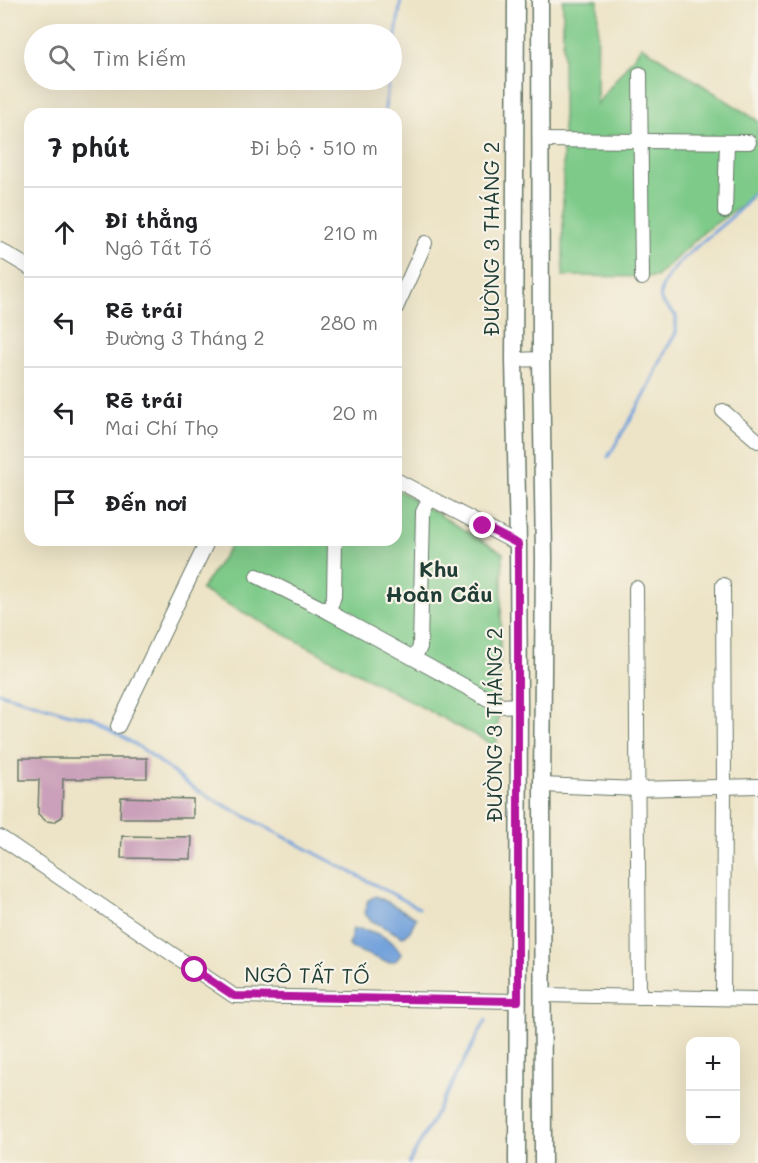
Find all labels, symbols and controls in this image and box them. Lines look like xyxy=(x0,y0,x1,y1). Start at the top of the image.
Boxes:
search box xyxy=(24,24,402,90)
icon: search xyxy=(45,41,78,74)
text: Tìm kiếm xyxy=(93,43,186,72)
text: 7 phút xyxy=(48,130,130,164)
text: Đi bộ · 510 m xyxy=(250,134,378,160)
street label: ĐƯỜNG 3 THÁNG 2 xyxy=(477,141,504,337)
text: Đi thẳng xyxy=(105,205,198,234)
icon: ahead xyxy=(48,216,81,249)
text: 210 m xyxy=(323,219,378,245)
text: Ngô Tất Tố xyxy=(105,234,211,260)
text: Rẽ trái xyxy=(105,295,183,324)
icon: left xyxy=(48,306,81,339)
text: 280 m xyxy=(320,309,378,335)
text: Đường 3 Tháng 2 xyxy=(105,324,265,350)
text: Rẽ trái xyxy=(105,385,183,414)
icon: left xyxy=(48,396,81,429)
text: 20 m xyxy=(332,399,378,425)
text: Mai Chí Thọ xyxy=(105,414,218,440)
icon: arrive xyxy=(48,486,81,519)
text: Đến nơi xyxy=(105,488,188,517)
route end xyxy=(469,512,495,538)
district label: Khu Hoàn Cầu xyxy=(385,554,493,608)
street label: ĐƯỜNG 3 THÁNG 2 xyxy=(480,627,507,823)
route start xyxy=(181,956,207,982)
street label: NGÔ TẤT TỐ xyxy=(244,959,370,989)
map controls xyxy=(686,1037,740,1145)
button: + xyxy=(686,1037,740,1091)
button: − xyxy=(686,1091,740,1145)

